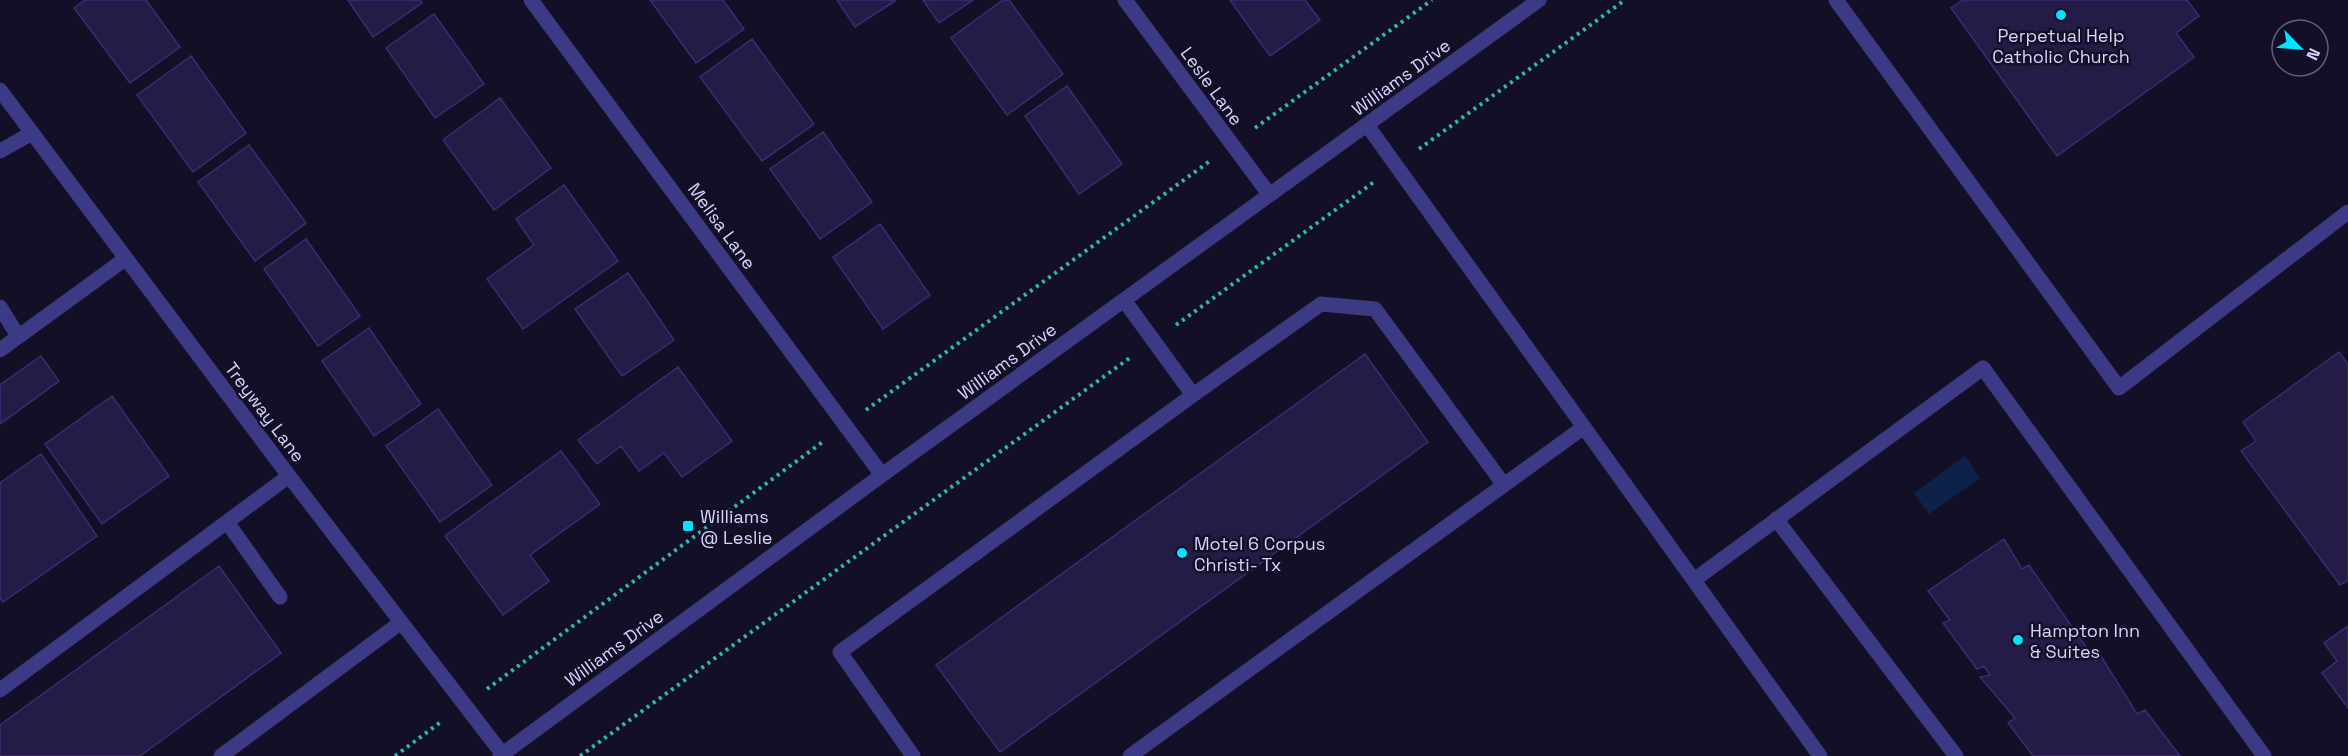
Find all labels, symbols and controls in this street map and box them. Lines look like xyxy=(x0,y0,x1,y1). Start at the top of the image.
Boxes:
marker: Perpetual Help Catholic Church xyxy=(2054,8,2068,22)
north arrow xyxy=(2270,18,2330,78)
place label: Perpetual Help Catholic Church xyxy=(1992,24,2130,68)
street label: Williams Drive xyxy=(1347,33,1455,121)
street label: Lesle Lane xyxy=(1176,42,1248,130)
text: N xyxy=(2301,45,2325,63)
street label: Melisa Lane xyxy=(683,178,761,274)
street label: Williams Drive xyxy=(953,317,1061,405)
street label: Treyway Lane xyxy=(220,357,310,467)
place label: Williams @ Leslie xyxy=(700,505,772,549)
marker: Williams @ Leslie xyxy=(681,519,695,533)
place label: Motel 6 Corpus Christi- Tx xyxy=(1194,532,1325,576)
marker: Motel 6 Corpus Christi- Tx xyxy=(1175,546,1189,560)
street label: Williams Drive xyxy=(560,604,668,692)
place label: Hampton Inn & Suites xyxy=(2030,619,2140,663)
marker: Hampton Inn & Suites xyxy=(2011,633,2025,647)

